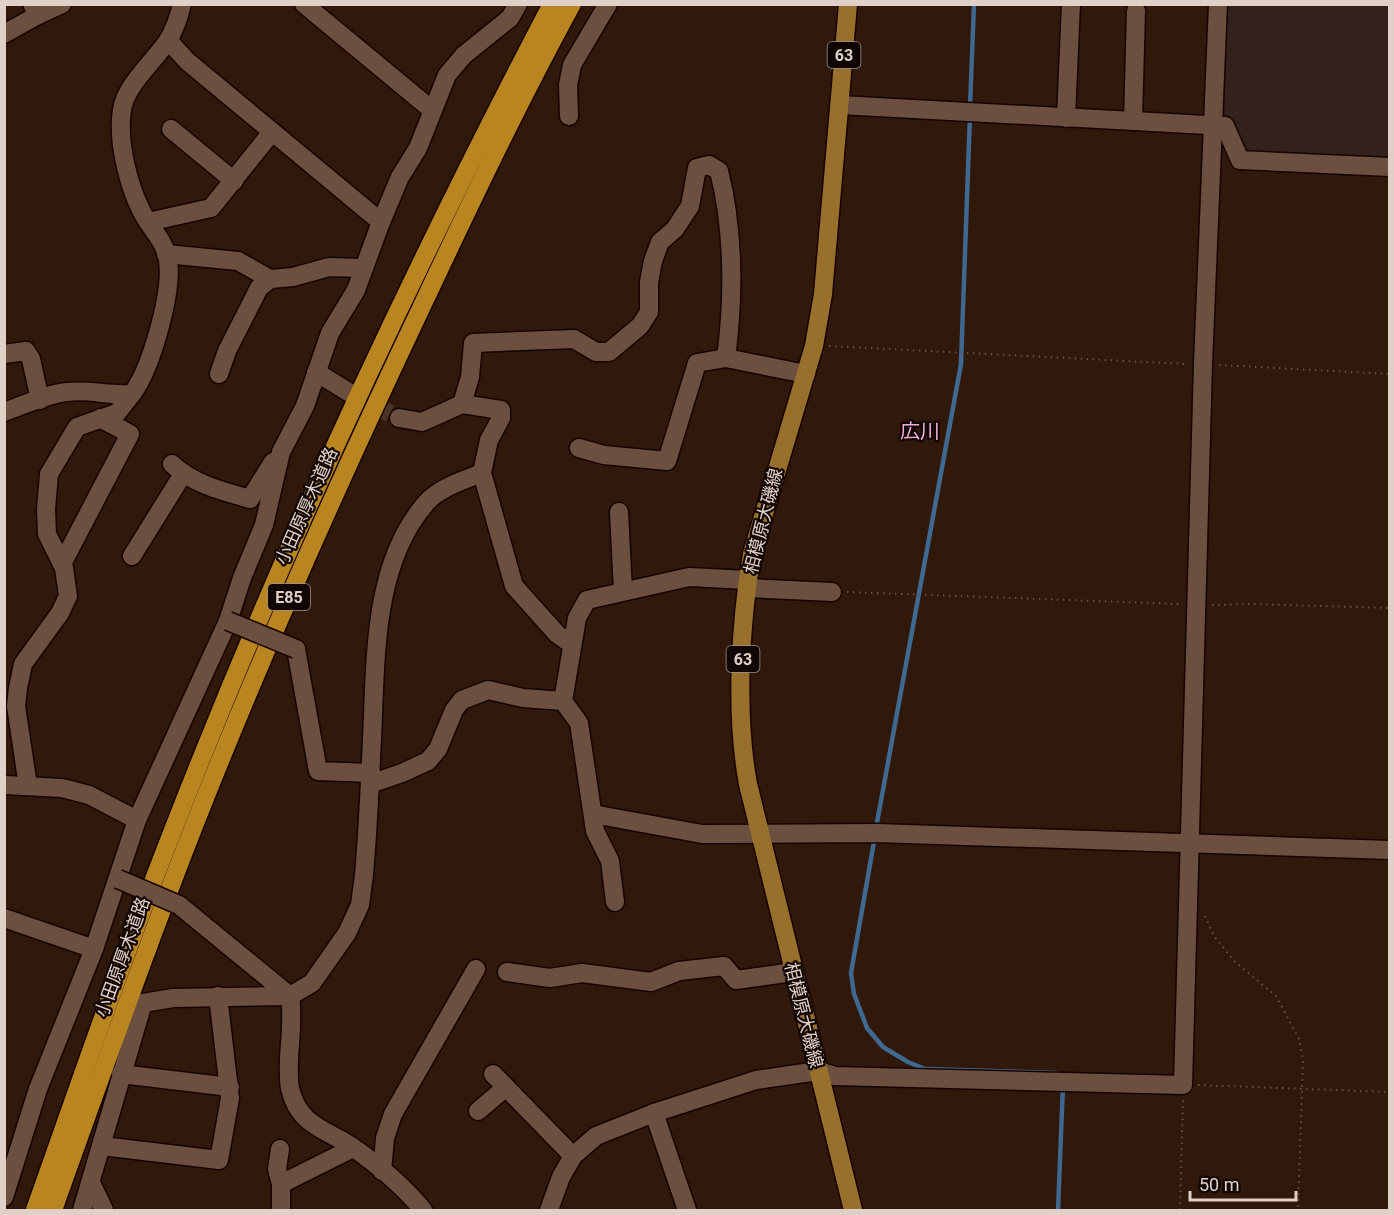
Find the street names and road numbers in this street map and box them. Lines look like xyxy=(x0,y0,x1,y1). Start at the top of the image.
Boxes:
road number: 63 xyxy=(828,42,860,68)
street label: 小田原厚木道路 xyxy=(271,444,341,568)
street label: 相模原大磯線 xyxy=(740,466,786,576)
road number: E85 xyxy=(268,584,310,610)
road number: 63 xyxy=(726,646,760,672)
street label: 小田原厚木道路 xyxy=(91,894,153,1020)
street label: 相模原大磯線 xyxy=(781,960,827,1070)

